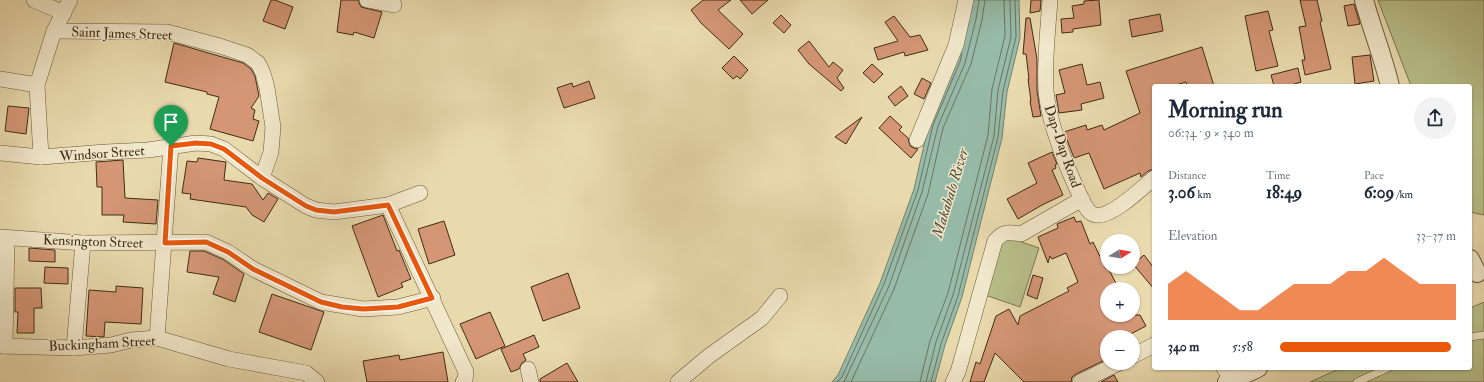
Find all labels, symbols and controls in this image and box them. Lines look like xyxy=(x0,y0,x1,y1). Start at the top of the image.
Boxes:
street label: Saint James Street xyxy=(71,23,173,44)
text: Morning run xyxy=(1168,96,1283,124)
button: share xyxy=(1414,97,1456,139)
street label: Dap-Dap Road xyxy=(1039,102,1085,190)
pin xyxy=(154,105,188,146)
icon: arrive xyxy=(160,111,182,133)
text: 06:34 · 9 × 340 m xyxy=(1168,125,1254,141)
street label: Windsor Street xyxy=(58,142,146,165)
water label: Makabalo River xyxy=(928,145,973,241)
text: Distance xyxy=(1168,169,1206,182)
text: Time xyxy=(1266,169,1290,182)
text: Pace xyxy=(1364,169,1384,182)
text: 3.06 xyxy=(1168,182,1195,203)
text: 18:49 xyxy=(1266,182,1302,203)
text: 6:09 xyxy=(1364,182,1394,203)
text: km xyxy=(1195,188,1211,201)
text: /km xyxy=(1394,188,1413,201)
text: Elevation xyxy=(1168,228,1218,244)
text: 33–37 m xyxy=(1416,228,1456,244)
street label: Kensington Street xyxy=(42,231,144,252)
north arrow xyxy=(1100,234,1140,274)
map controls xyxy=(1100,234,1140,370)
button: + xyxy=(1100,282,1140,322)
button: − xyxy=(1100,330,1140,370)
street label: Buckingham Street xyxy=(48,332,156,355)
text: 340 m xyxy=(1168,339,1199,355)
text: 5:58 xyxy=(1232,339,1253,355)

